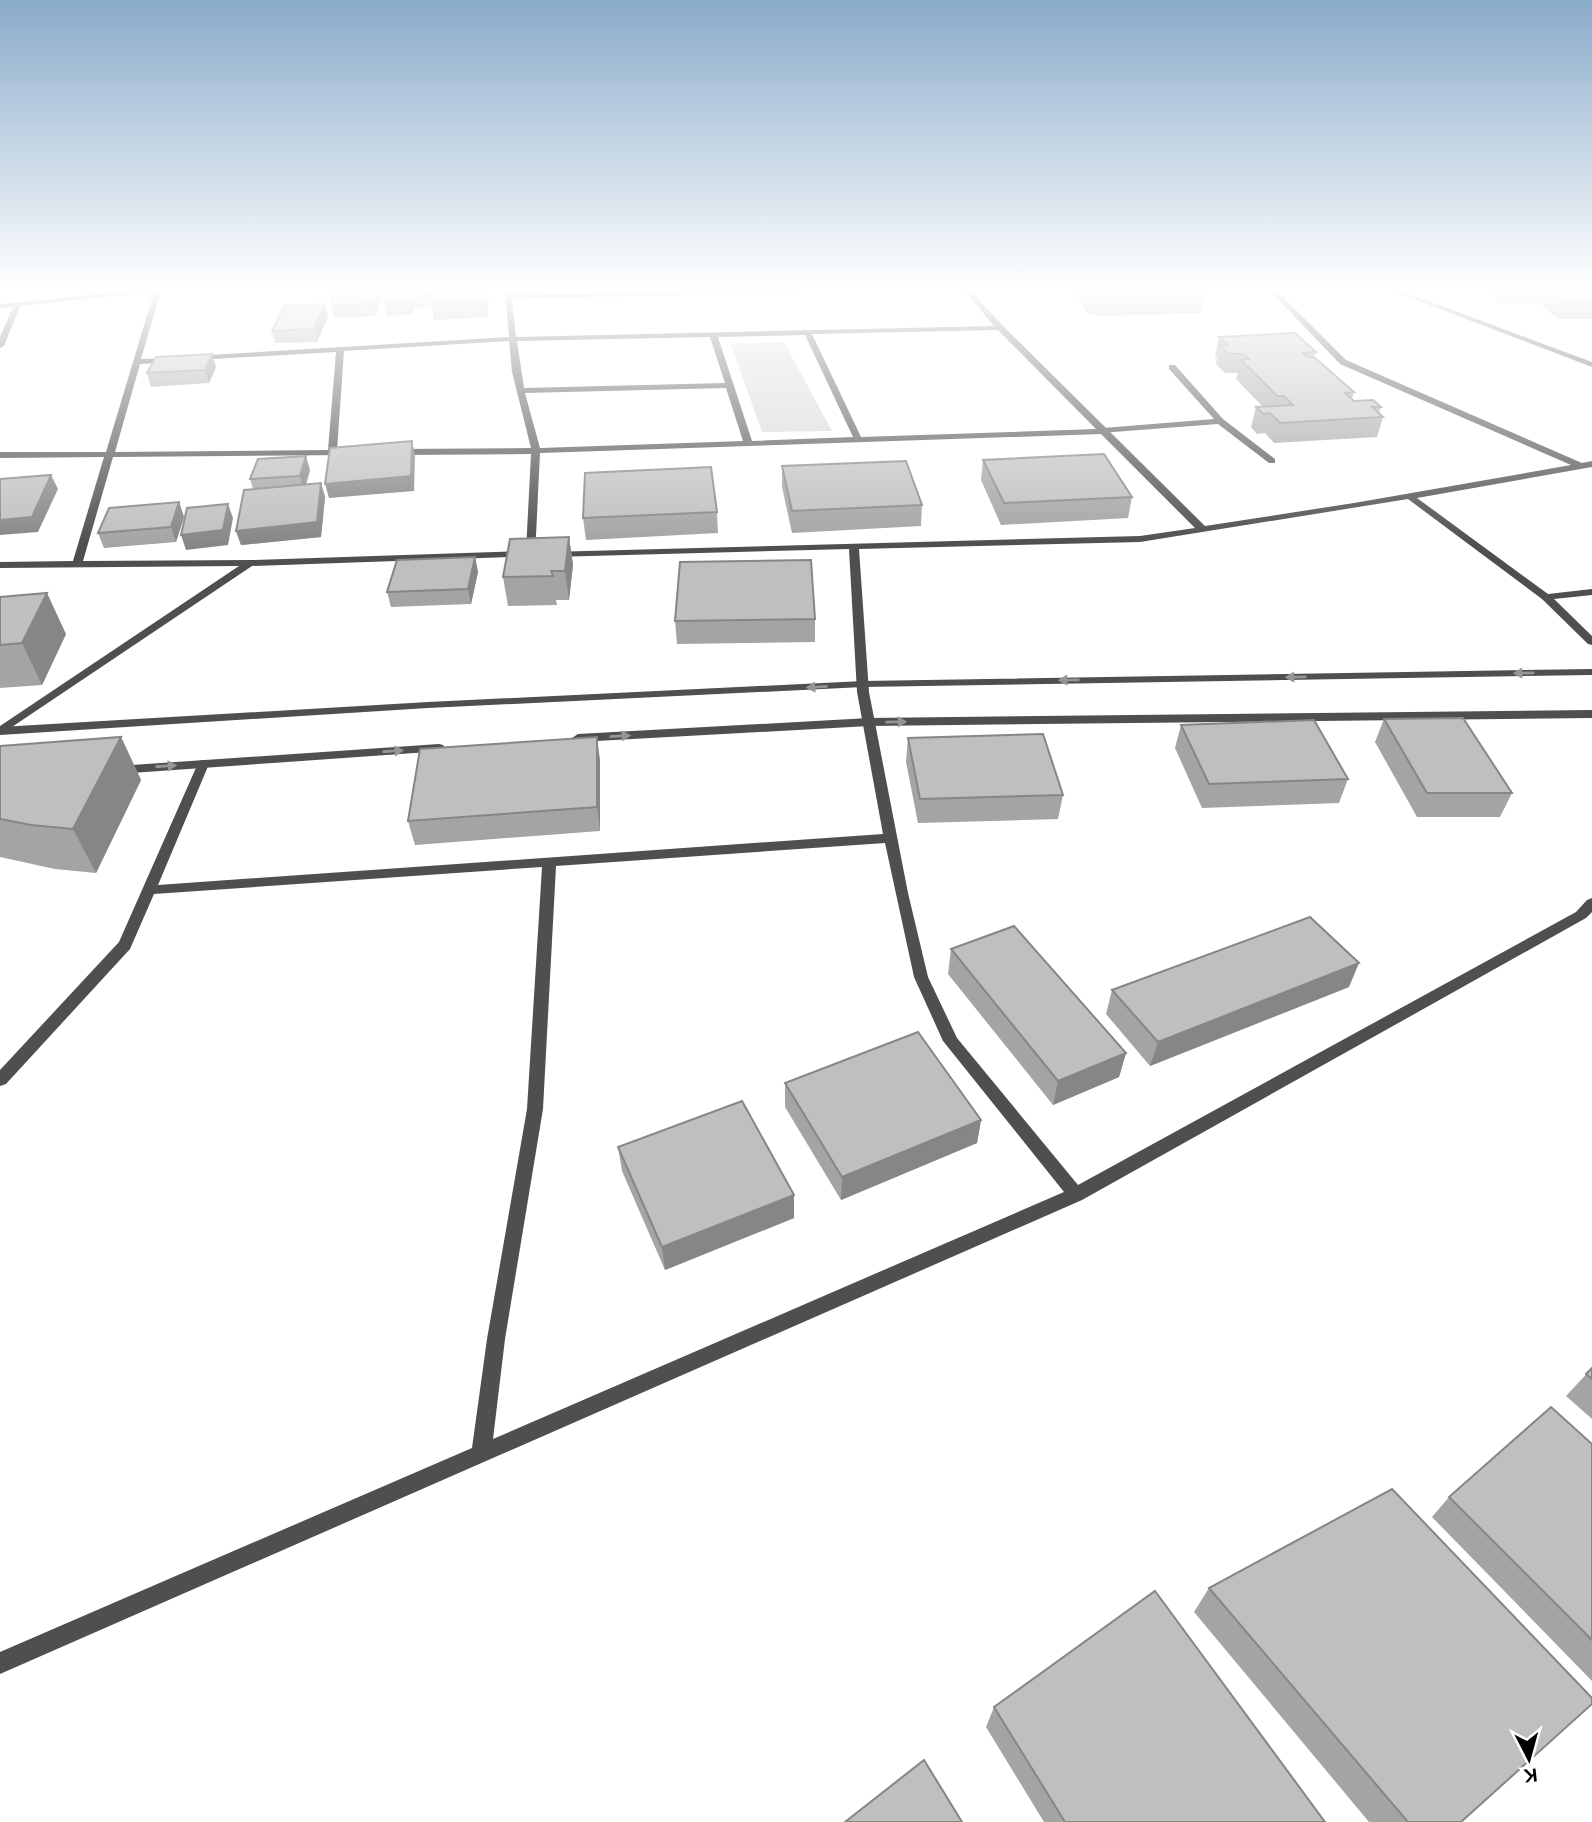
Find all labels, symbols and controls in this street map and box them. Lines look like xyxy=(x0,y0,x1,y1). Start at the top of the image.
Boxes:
one-way arrow xyxy=(1513,667,1535,679)
one-way arrow xyxy=(1285,671,1307,682)
one-way arrow xyxy=(1058,675,1080,686)
one-way arrow xyxy=(806,681,828,692)
one-way arrow xyxy=(885,716,907,727)
one-way arrow xyxy=(609,730,631,741)
one-way arrow xyxy=(382,745,404,756)
one-way arrow xyxy=(155,761,177,772)
north arrow xyxy=(1494,1724,1564,1794)
text: K xyxy=(1523,1764,1539,1787)

